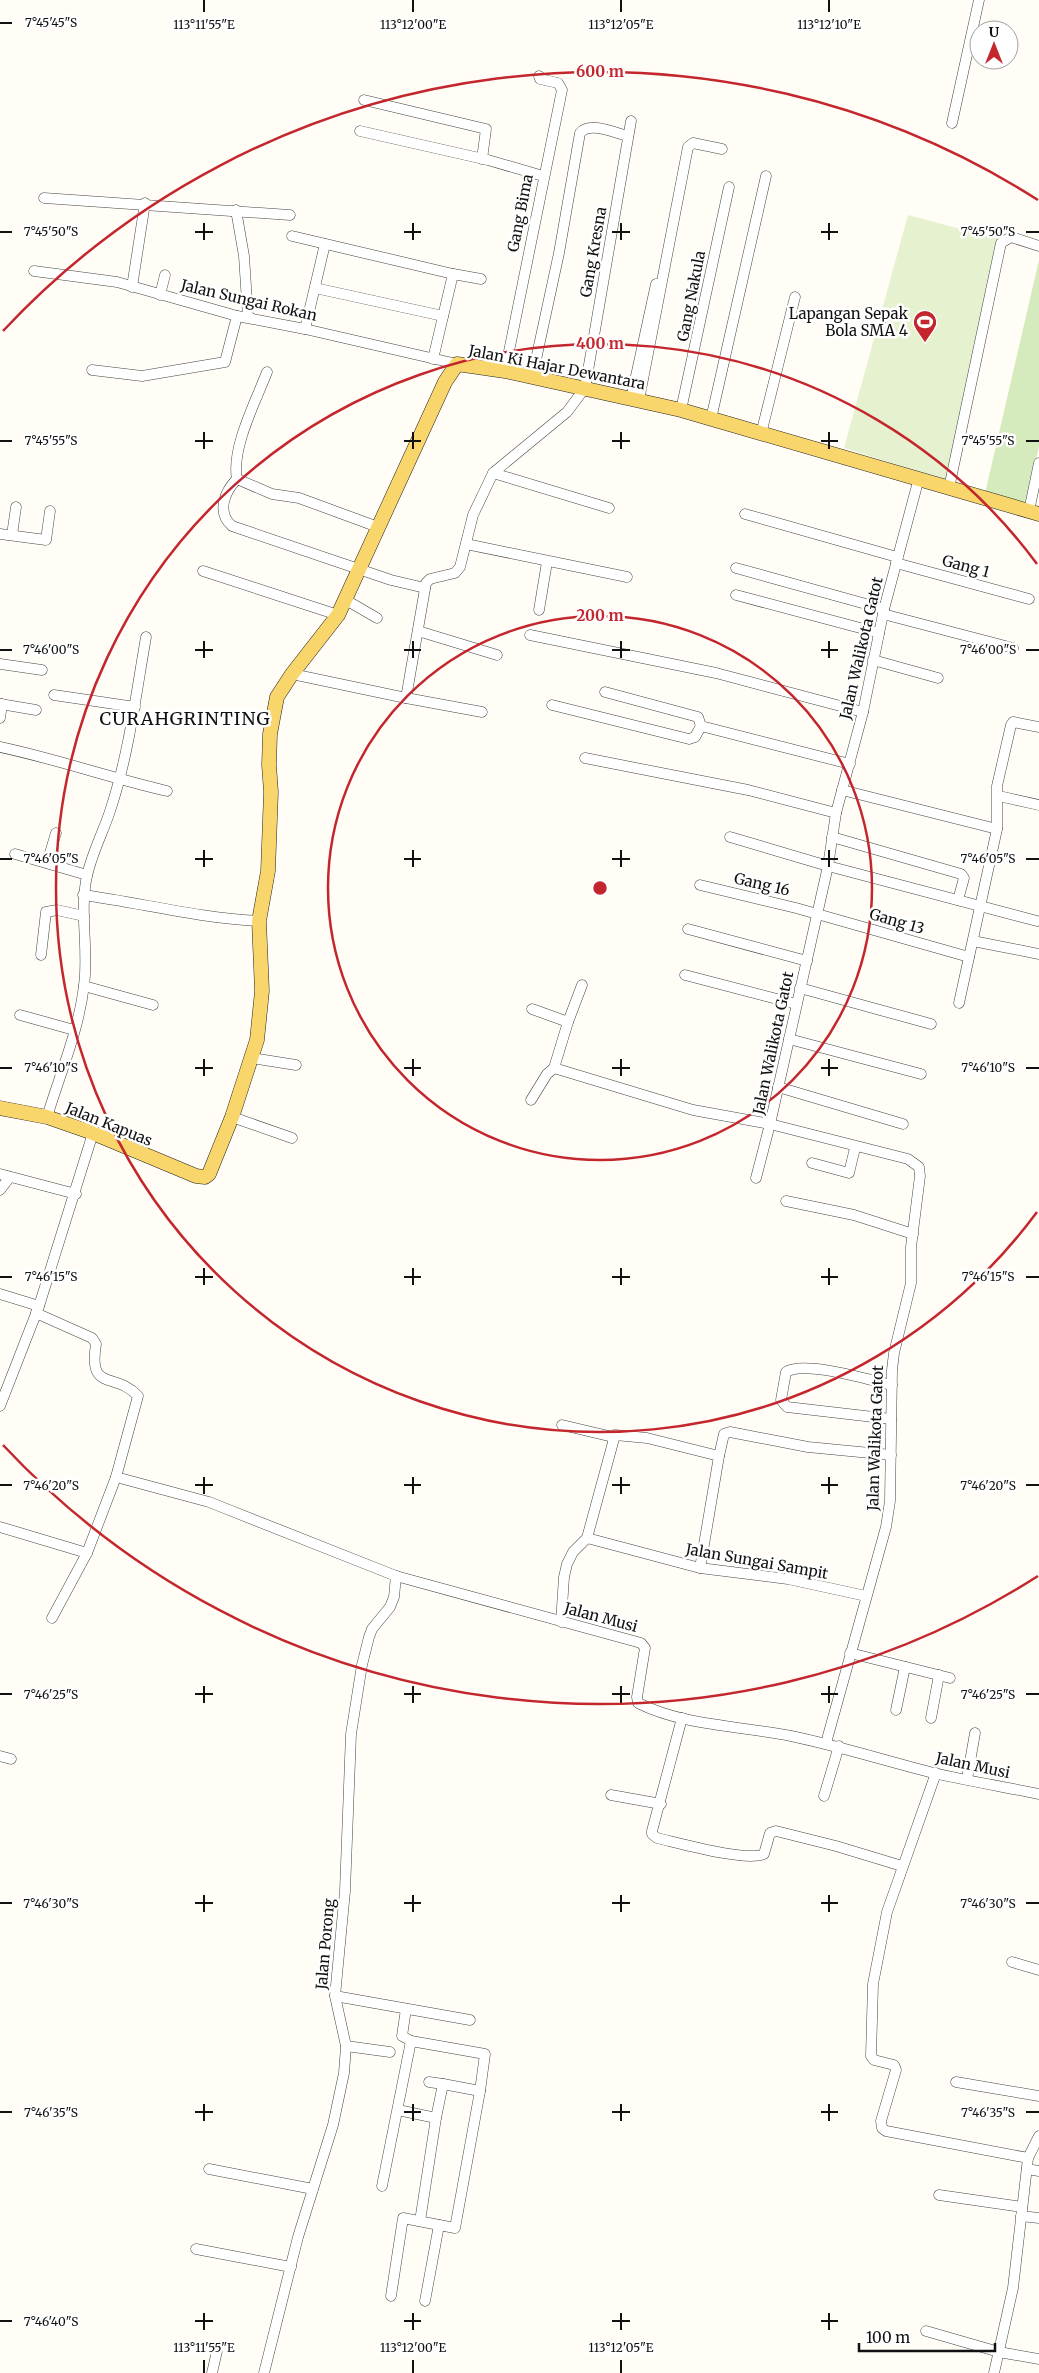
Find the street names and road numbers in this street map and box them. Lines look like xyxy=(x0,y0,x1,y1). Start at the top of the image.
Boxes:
street label: Gang Bima xyxy=(503,172,537,254)
street label: Gang Kresna xyxy=(576,205,610,299)
street label: Gang Nakula xyxy=(673,249,709,343)
street label: Jalan Sungai Rokan xyxy=(178,275,319,325)
street label: Jalan Ki Hajar Dewantara xyxy=(466,340,647,393)
street label: Gang 1 xyxy=(940,551,992,581)
street label: Jalan Walikota Gatot xyxy=(835,575,887,722)
street label: Gang 16 xyxy=(732,868,792,900)
street label: Gang 13 xyxy=(867,904,927,938)
street label: Jalan Walikota Gatot xyxy=(748,970,797,1117)
street label: Jalan Kapuas xyxy=(62,1098,155,1150)
street label: Jalan Walikota Gatot xyxy=(863,1365,887,1512)
street label: Jalan Sungai Sampit xyxy=(683,1539,830,1583)
street label: Jalan Musi xyxy=(561,1598,640,1636)
street label: Jalan Musi xyxy=(933,1748,1012,1782)
street label: Jalan Porong xyxy=(311,1898,338,1991)

